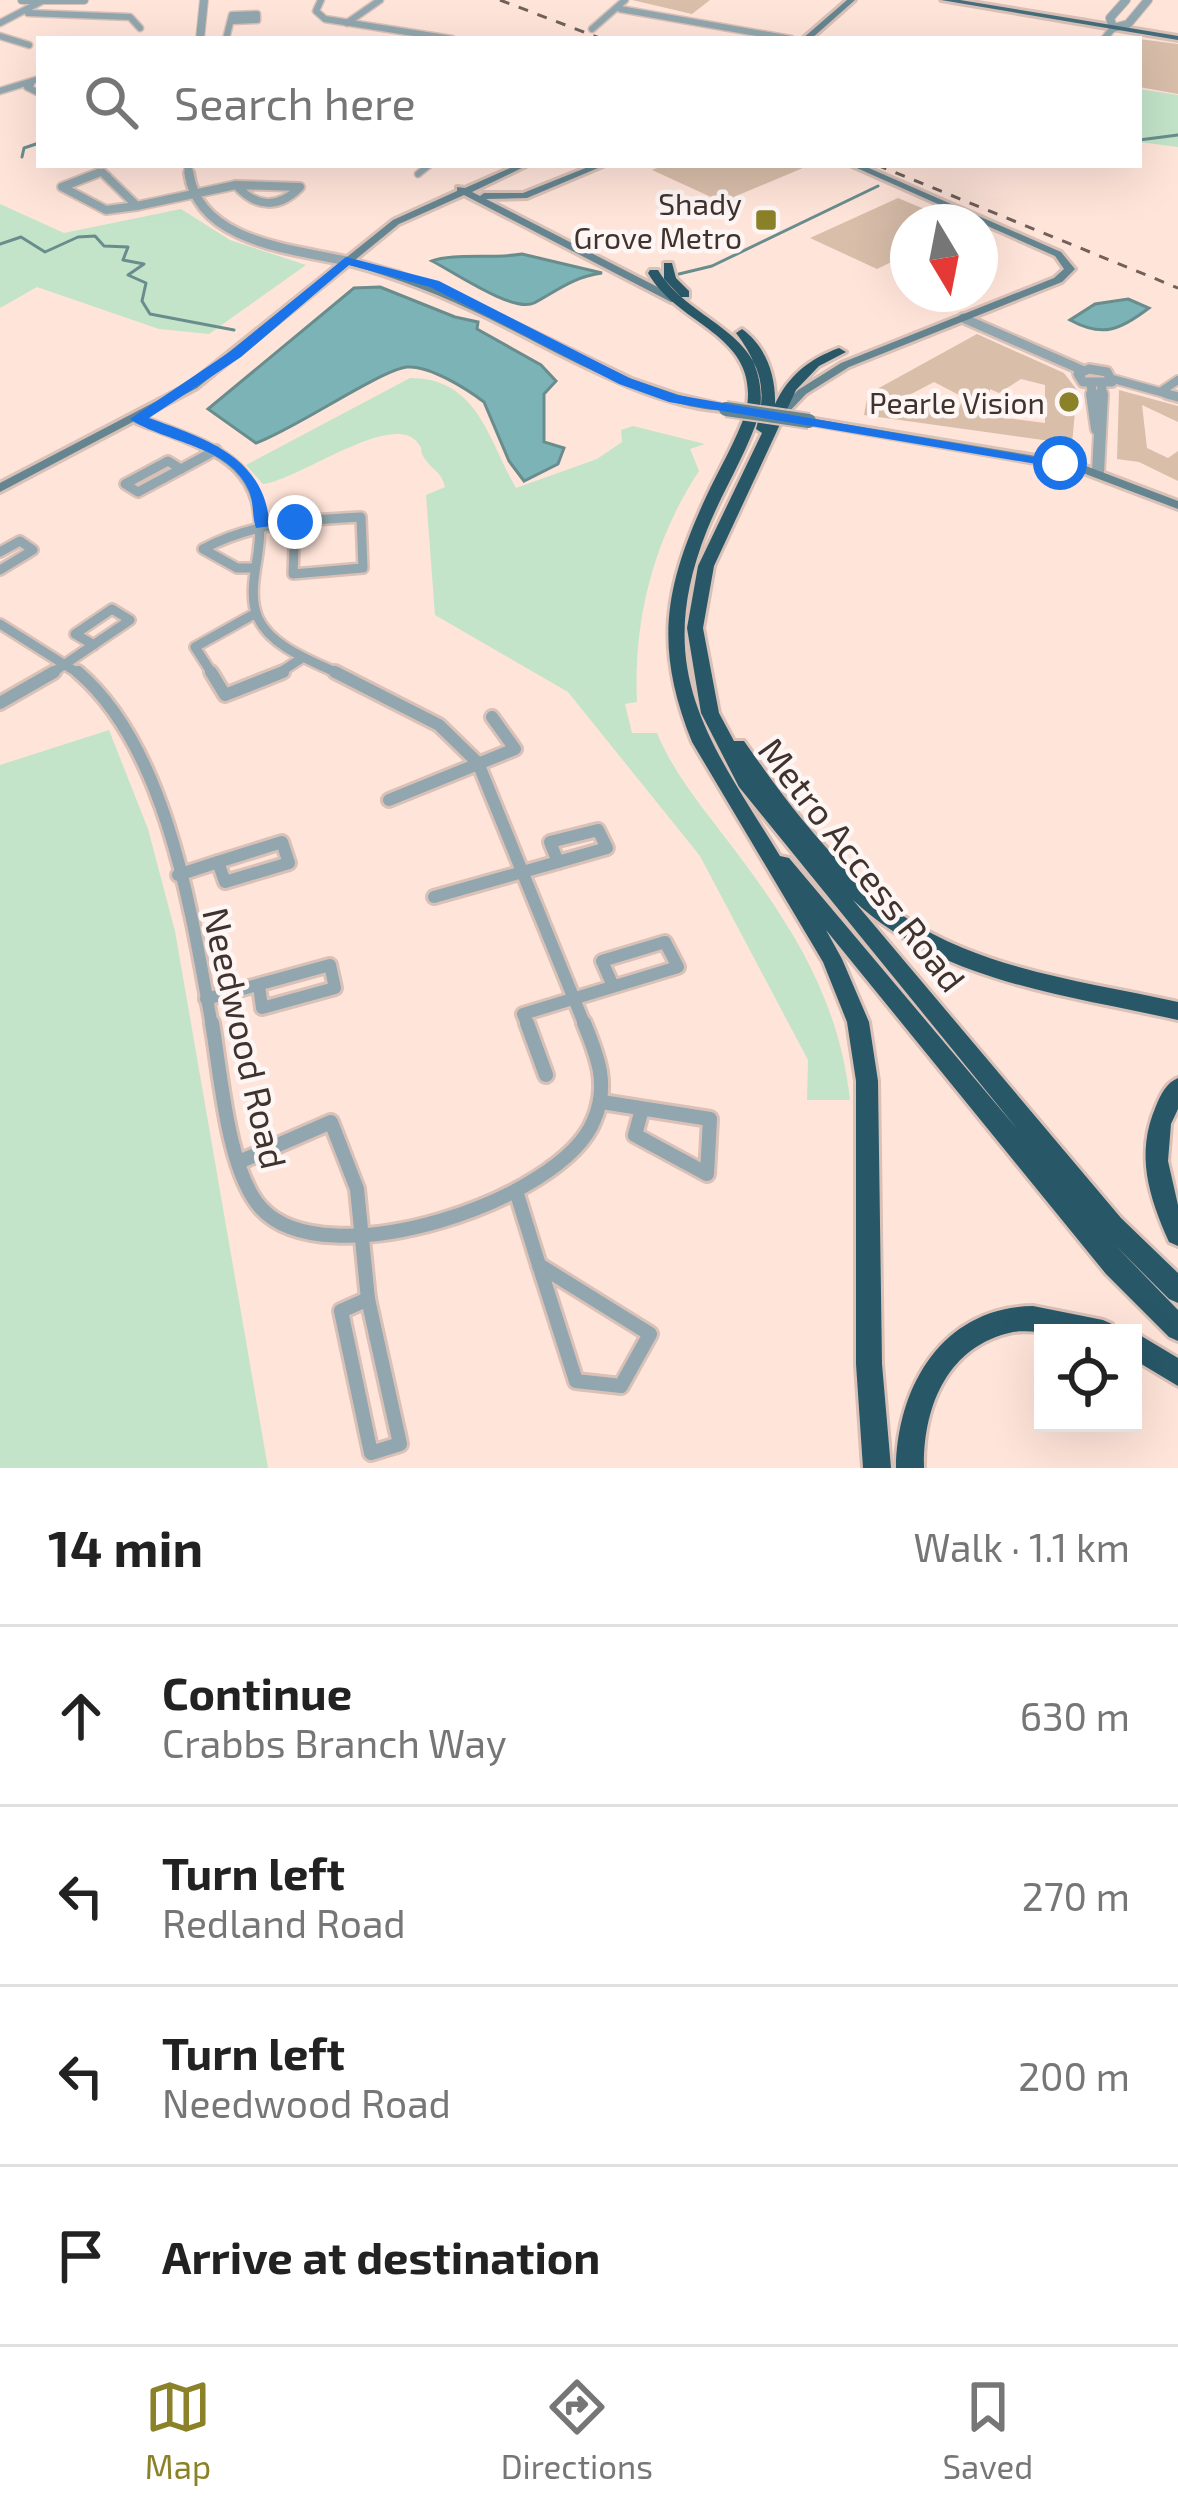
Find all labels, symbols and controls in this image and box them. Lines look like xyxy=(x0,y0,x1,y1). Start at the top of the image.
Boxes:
search box xyxy=(36,36,1142,168)
icon: search xyxy=(78,69,144,135)
text: Search here xyxy=(174,75,416,129)
place label: Shady Grove Metro xyxy=(574,185,742,255)
north arrow xyxy=(890,204,998,312)
marker: Shady Grove Metro xyxy=(753,207,779,233)
place label: Pearle Vision xyxy=(869,384,1045,420)
marker: Pearle Vision xyxy=(1056,389,1082,415)
route start xyxy=(1033,436,1087,490)
route end xyxy=(268,495,322,549)
street label: Metro Access Road xyxy=(751,729,975,999)
street label: Needwood Road xyxy=(195,903,297,1173)
map controls xyxy=(1034,1324,1142,1432)
button: locate xyxy=(1034,1324,1142,1432)
text: 14 min xyxy=(48,1516,203,1577)
text: Walk · 1.1 km xyxy=(913,1523,1130,1570)
text: Continue xyxy=(162,1665,352,1719)
icon: ahead xyxy=(48,1683,114,1749)
text: 630 m xyxy=(1020,1692,1130,1739)
text: Crabbs Branch Way xyxy=(162,1719,507,1766)
text: Turn left xyxy=(162,1845,345,1899)
icon: left xyxy=(48,1863,114,1929)
text: 270 m xyxy=(1022,1872,1130,1919)
text: Redland Road xyxy=(162,1899,406,1946)
text: Turn left xyxy=(162,2025,345,2079)
icon: left xyxy=(48,2043,114,2109)
text: 200 m xyxy=(1018,2052,1130,2099)
text: Needwood Road xyxy=(162,2079,451,2126)
icon: arrive xyxy=(48,2223,114,2289)
text: Arrive at destination xyxy=(162,2229,600,2283)
tab: Map xyxy=(145,2374,211,2486)
tab: Directions xyxy=(501,2374,653,2486)
tab: Saved xyxy=(943,2374,1033,2486)

